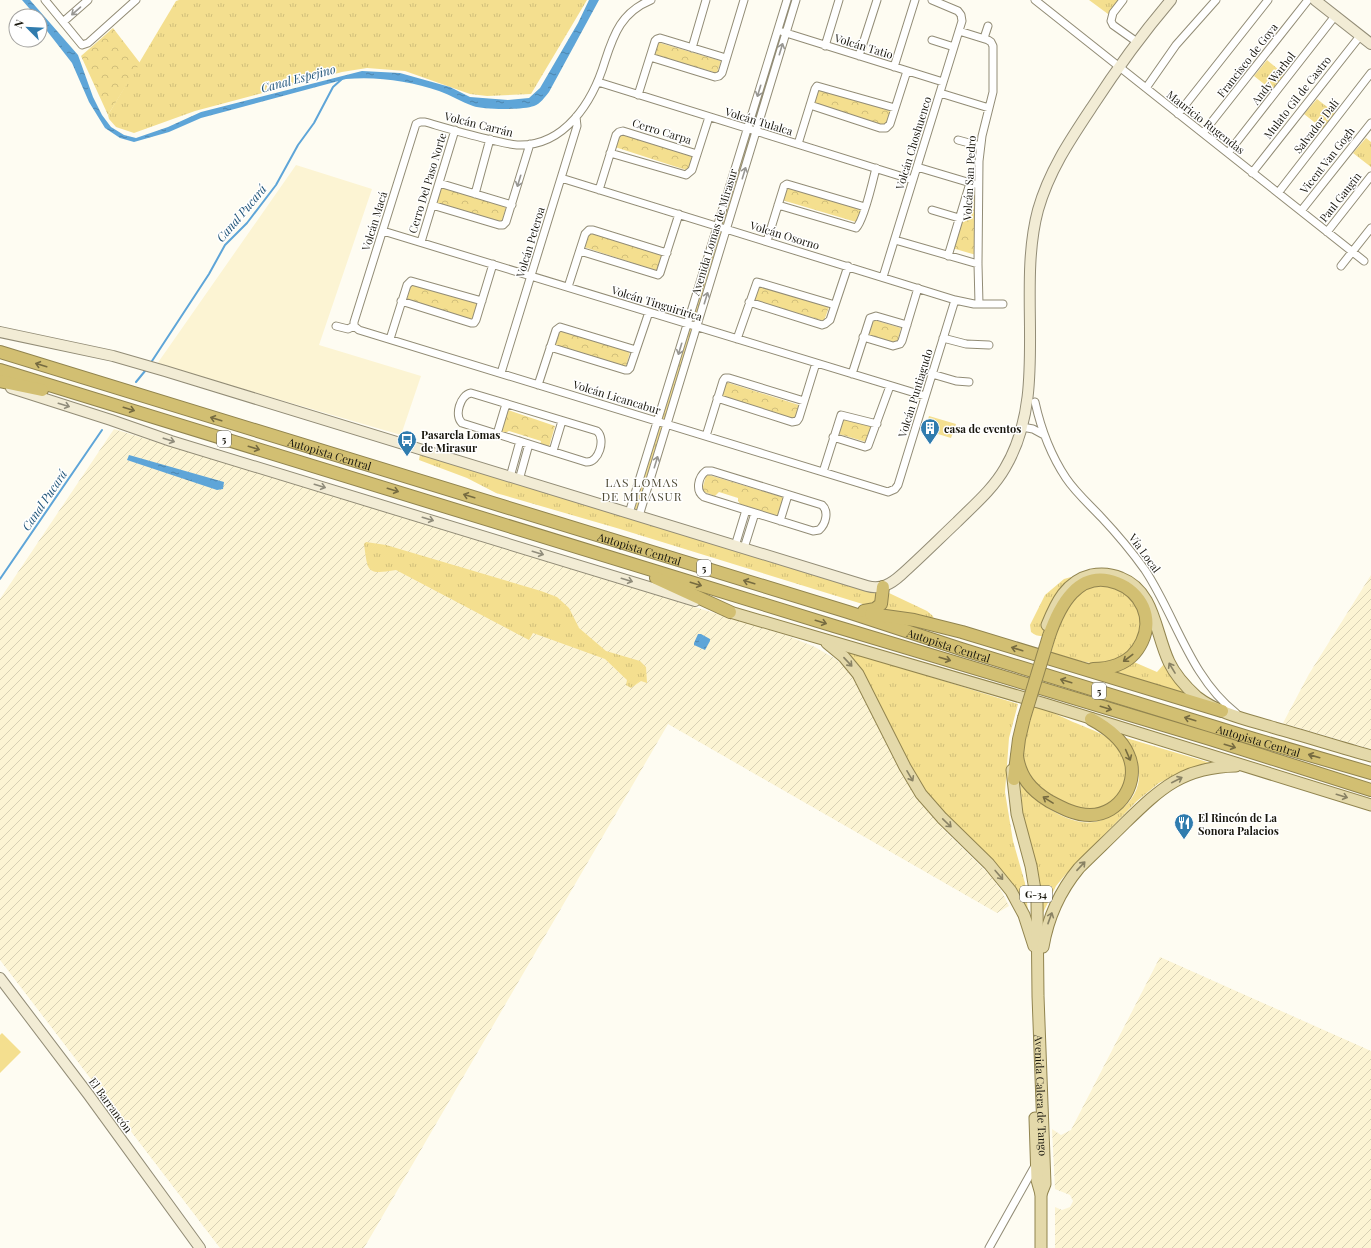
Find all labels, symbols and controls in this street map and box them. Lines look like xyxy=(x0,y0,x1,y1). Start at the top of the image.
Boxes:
one-way arrow xyxy=(70,7,81,16)
north arrow xyxy=(8,8,48,48)
text: N xyxy=(10,17,27,30)
street label: Francisco de Goya xyxy=(1213,19,1281,100)
street label: Volcán Tatio xyxy=(832,30,895,62)
one-way arrow xyxy=(778,43,785,56)
street label: Andy Warhol xyxy=(1247,49,1298,108)
street label: Mulato Gil de Castro xyxy=(1260,52,1334,142)
water label: Canal Espejino xyxy=(259,60,337,96)
one-way arrow xyxy=(755,84,762,97)
street label: Mauricio Rugendas xyxy=(1164,87,1248,157)
street label: Volcán Choshuenco xyxy=(891,95,934,192)
street label: Salvador Dalí xyxy=(1290,96,1342,156)
street label: Volcán Tulalca xyxy=(722,103,795,139)
street label: Volcán Carrán xyxy=(442,108,515,140)
street label: Cerro Carpa xyxy=(631,115,694,147)
street label: Vicent Van Gogh xyxy=(1296,123,1358,197)
street label: Cerro Del Paso Norte xyxy=(405,131,450,235)
street label: Volcán San Pedro xyxy=(959,135,979,222)
street label: Avenida Lomas de Mirasur xyxy=(687,167,740,298)
one-way arrow xyxy=(741,167,748,180)
street label: Paul Gaugin xyxy=(1316,169,1364,225)
one-way arrow xyxy=(515,174,522,187)
water label: Canal Pucará xyxy=(212,181,270,245)
street label: Volcán Macá xyxy=(358,189,390,253)
street label: Volcán Peteroa xyxy=(512,204,548,280)
street label: Volcán Osorno xyxy=(747,217,822,253)
street label: Volcán Tinguiririca xyxy=(609,282,705,324)
one-way arrow xyxy=(703,291,710,304)
one-way arrow xyxy=(676,342,683,355)
street label: Volcán Puntiagudo xyxy=(894,347,936,440)
one-way arrow xyxy=(36,360,48,368)
street label: Volcán Licancabur xyxy=(570,376,663,417)
one-way arrow xyxy=(57,402,70,409)
one-way arrow xyxy=(123,406,135,414)
one-way arrow xyxy=(210,414,222,422)
building icon: casa de eventos xyxy=(919,417,941,445)
place label: casa de eventos xyxy=(944,421,1021,436)
place label: Pasarela Lomas de Mirasur xyxy=(421,427,500,455)
bus stop icon: Pasarela Lomas de Mirasur xyxy=(396,429,418,457)
road number: 5 xyxy=(217,431,231,447)
street label: Autopista Central xyxy=(285,433,373,473)
one-way arrow xyxy=(162,437,175,444)
one-way arrow xyxy=(247,445,260,452)
one-way arrow xyxy=(653,456,660,469)
water label: Canal Pucará xyxy=(18,466,71,533)
district label: LAS LOMAS DE MIRASUR xyxy=(601,474,683,504)
one-way arrow xyxy=(313,483,326,490)
one-way arrow xyxy=(387,487,400,494)
one-way arrow xyxy=(463,492,476,499)
one-way arrow xyxy=(421,516,434,523)
street label: Autopista Central xyxy=(595,528,683,568)
street label: Vía Local xyxy=(1125,530,1164,575)
one-way arrow xyxy=(532,550,545,557)
road number: 5 xyxy=(697,560,711,576)
one-way arrow xyxy=(621,577,634,584)
one-way arrow xyxy=(743,578,756,585)
one-way arrow xyxy=(690,581,703,588)
one-way arrow xyxy=(814,619,827,626)
street label: Autopista Central xyxy=(904,624,992,665)
one-way arrow xyxy=(1011,645,1024,652)
one-way arrow xyxy=(1122,654,1133,663)
one-way arrow xyxy=(843,656,852,666)
one-way arrow xyxy=(938,656,951,663)
one-way arrow xyxy=(1168,662,1176,674)
one-way arrow xyxy=(1059,677,1072,684)
road number: 5 xyxy=(1092,683,1106,699)
one-way arrow xyxy=(1100,704,1112,712)
one-way arrow xyxy=(1183,715,1196,722)
street label: Autopista Central xyxy=(1214,720,1302,760)
one-way arrow xyxy=(1224,743,1237,750)
one-way arrow xyxy=(1125,748,1132,760)
one-way arrow xyxy=(1308,752,1321,759)
one-way arrow xyxy=(906,770,914,782)
one-way arrow xyxy=(1171,775,1183,783)
one-way arrow xyxy=(1336,793,1349,800)
one-way arrow xyxy=(1043,796,1054,804)
place label: El Rincón de La Sonora Palacios xyxy=(1198,810,1279,838)
restaurant icon: El Rincón de La Sonora Palacios xyxy=(1173,812,1195,840)
one-way arrow xyxy=(942,818,952,828)
one-way arrow xyxy=(1076,862,1085,872)
one-way arrow xyxy=(994,870,1003,880)
road number: G-34 xyxy=(1020,886,1052,902)
one-way arrow xyxy=(1047,913,1055,925)
street label: Avenida Calera de Tango xyxy=(1032,1033,1051,1156)
street label: El Barrancón xyxy=(86,1074,136,1136)

